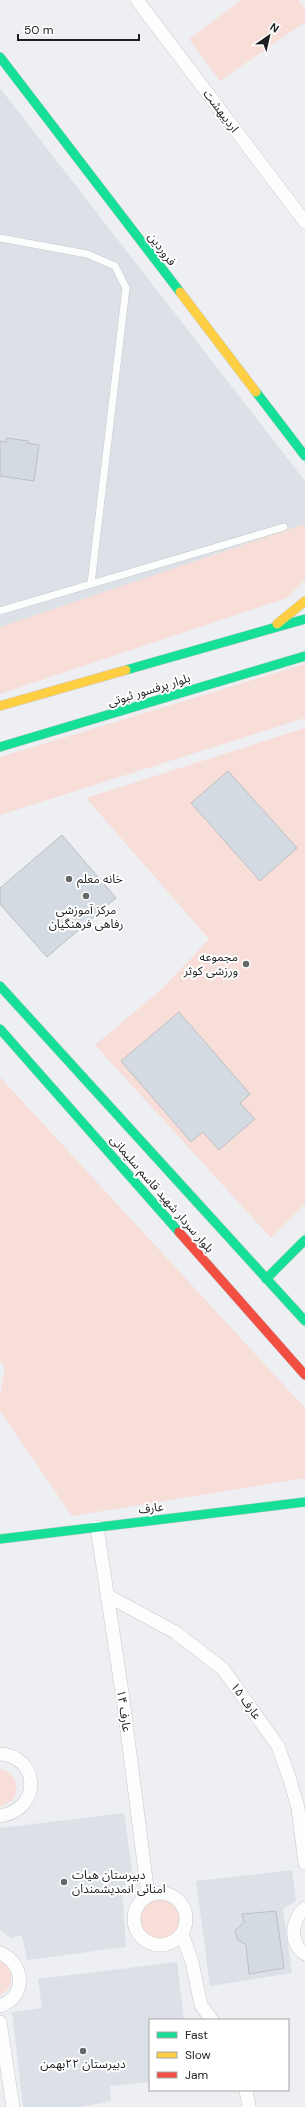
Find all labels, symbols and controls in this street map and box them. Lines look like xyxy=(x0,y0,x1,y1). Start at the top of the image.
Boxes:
scale bar xyxy=(18,16,139,42)
north arrow xyxy=(249,16,289,56)
text: N xyxy=(267,20,282,36)
text: 50 m xyxy=(24,22,53,38)
street label: اردیبهشت xyxy=(200,86,242,136)
street label: فروردین xyxy=(144,229,180,269)
street label: بلوار پرفسور ثبوتی xyxy=(106,670,192,710)
place label: خانه معلم xyxy=(77,871,123,888)
marker: خانه معلم xyxy=(64,874,74,884)
marker: مرکز آموزشی رفاهی فرهنگیان xyxy=(81,891,91,901)
place label: مرکز آموزشی رفاهی فرهنگیان xyxy=(49,902,123,932)
place label: مجموعه ورزشی کوثر xyxy=(183,949,238,979)
marker: مجموعه ورزشی کوثر xyxy=(241,959,251,969)
street label: بلوار سردار شهید قاسم سلیمانی xyxy=(106,1132,217,1257)
street label: عارف xyxy=(137,1499,165,1517)
street label: عارف ۱۵ xyxy=(227,1679,265,1723)
street label: عارف ۱۴ xyxy=(113,1689,135,1733)
place label: دبیرستان هیات امنائی انمدیشمندان xyxy=(72,1867,166,1897)
marker: دبیرستان هیات امنائی انمدیشمندان xyxy=(59,1877,69,1887)
legend xyxy=(149,2019,289,2091)
text: Fast xyxy=(185,2027,208,2043)
marker: دبیرستان ۲۲بهمن xyxy=(78,2046,88,2056)
text: Slow xyxy=(185,2047,211,2063)
place label: دبیرستان ۲۲بهمن xyxy=(40,2056,126,2072)
text: Jam xyxy=(185,2067,208,2083)

